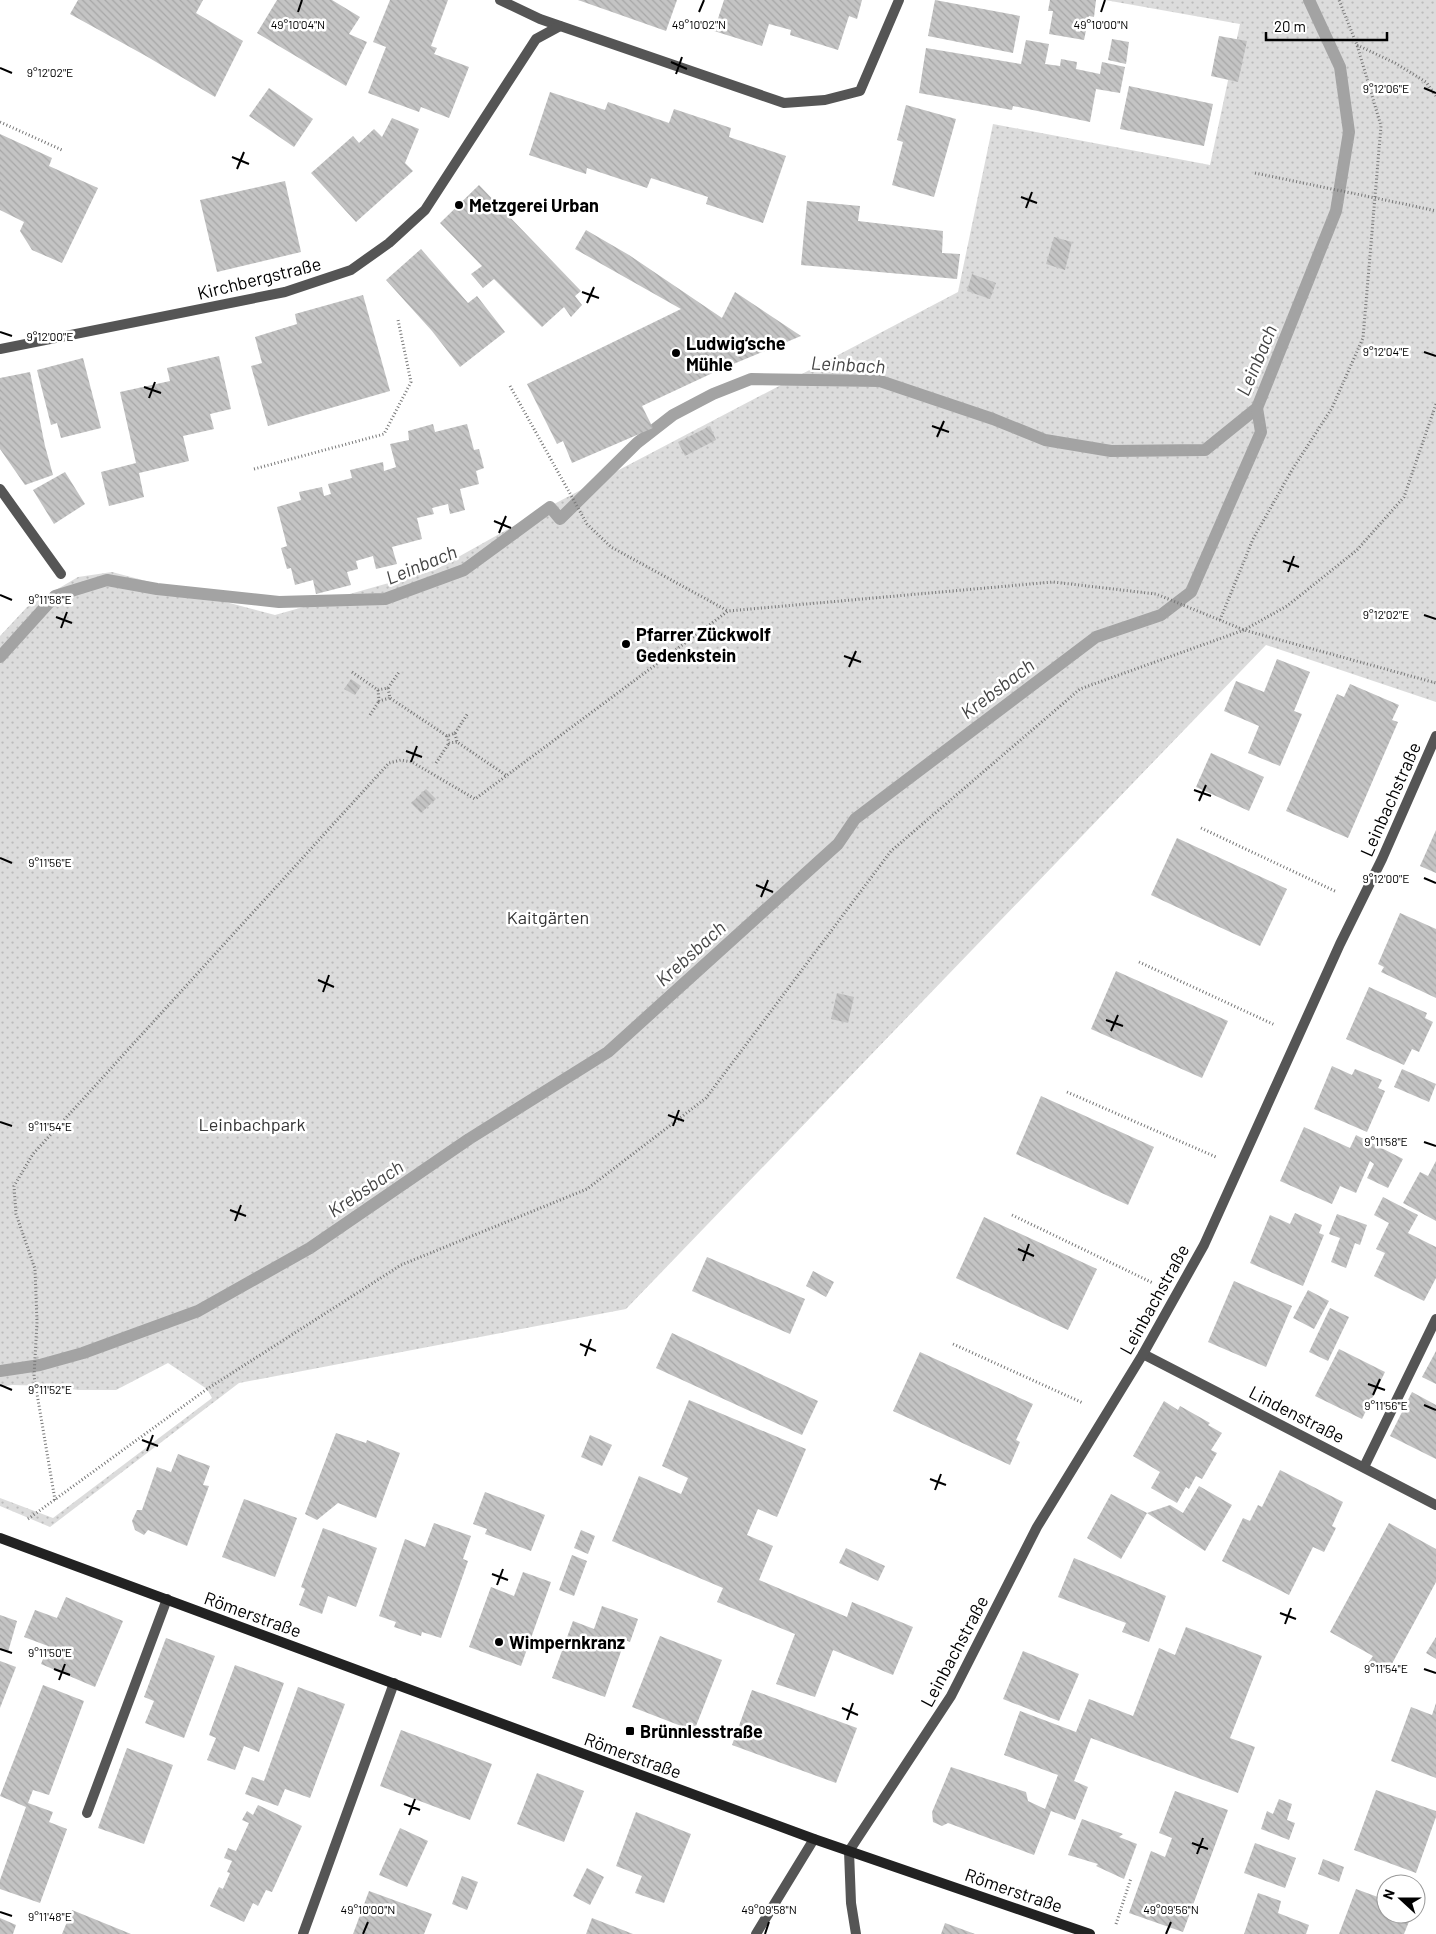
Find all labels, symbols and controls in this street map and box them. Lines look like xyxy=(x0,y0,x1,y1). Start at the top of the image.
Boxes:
scale bar xyxy=(1266,10,1387,42)
text: 49°10'04"N xyxy=(271,17,325,31)
text: 49°10'02"N xyxy=(672,17,726,31)
text: 49°10'00"N xyxy=(1074,17,1128,31)
text: 20 m xyxy=(1274,17,1306,35)
text: 9°12'02"E xyxy=(27,65,73,79)
text: 9°12'06"E xyxy=(1363,81,1409,95)
place label: Metzgerei Urban xyxy=(469,194,599,216)
marker: Metzgerei Urban xyxy=(453,199,465,211)
street label: Kirchbergstraße xyxy=(195,252,323,304)
water label: Leinbach xyxy=(1231,321,1281,399)
text: 9°12'00"E xyxy=(26,329,74,343)
place label: Ludwig’sche Mühle xyxy=(686,332,786,375)
text: 9°12'04"E xyxy=(1363,344,1409,358)
marker: Ludwig’sche Mühle xyxy=(670,347,682,359)
water label: Leinbach xyxy=(810,351,886,377)
water label: Leinbach xyxy=(382,539,460,589)
text: 9°11'58"E xyxy=(28,592,72,606)
text: 9°12'02"E xyxy=(1363,607,1409,621)
place label: Pfarrer Zückwolf Gedenkstein xyxy=(636,623,771,666)
marker: Pfarrer Zückwolf Gedenkstein xyxy=(620,638,632,650)
water label: Krebsbach xyxy=(956,653,1038,723)
street label: Leinbachstraße xyxy=(1355,738,1425,860)
text: 9°11'56"E xyxy=(28,855,72,869)
text: 9°12'00"E xyxy=(1362,871,1410,885)
park label: Kaitgärten xyxy=(507,906,589,928)
water label: Krebsbach xyxy=(650,916,730,990)
park label: Leinbachpark xyxy=(199,1113,305,1135)
text: 9°11'54"E xyxy=(28,1119,72,1133)
text: 9°11'58"E xyxy=(1364,1134,1408,1148)
water label: Krebsbach xyxy=(323,1154,407,1222)
street label: Leinbachstraße xyxy=(1115,1240,1193,1358)
street label: Lindenstraße xyxy=(1246,1381,1348,1447)
text: 9°11'52"E xyxy=(28,1382,72,1396)
text: 9°11'56"E xyxy=(1364,1398,1408,1412)
street label: Römerstraße xyxy=(201,1586,305,1642)
street label: Leinbachstraße xyxy=(915,1592,993,1710)
place label: Wimpernkranz xyxy=(509,1631,625,1653)
marker: Wimpernkranz xyxy=(493,1636,505,1648)
text: 9°11'50"E xyxy=(28,1645,72,1659)
text: 9°11'54"E xyxy=(1364,1661,1408,1675)
place label: Brünnlesstraße xyxy=(640,1720,763,1742)
marker: Brünnlesstraße xyxy=(624,1725,636,1737)
street label: Römerstraße xyxy=(581,1727,685,1783)
street label: Römerstraße xyxy=(962,1863,1066,1917)
north arrow xyxy=(1376,1874,1426,1924)
text: N xyxy=(1379,1887,1398,1902)
text: 49°10'00"N xyxy=(341,1902,395,1916)
text: 49°09'58"N xyxy=(741,1902,797,1916)
text: 49°09'56"N xyxy=(1143,1902,1199,1916)
text: 9°11'48"E xyxy=(28,1909,72,1923)

